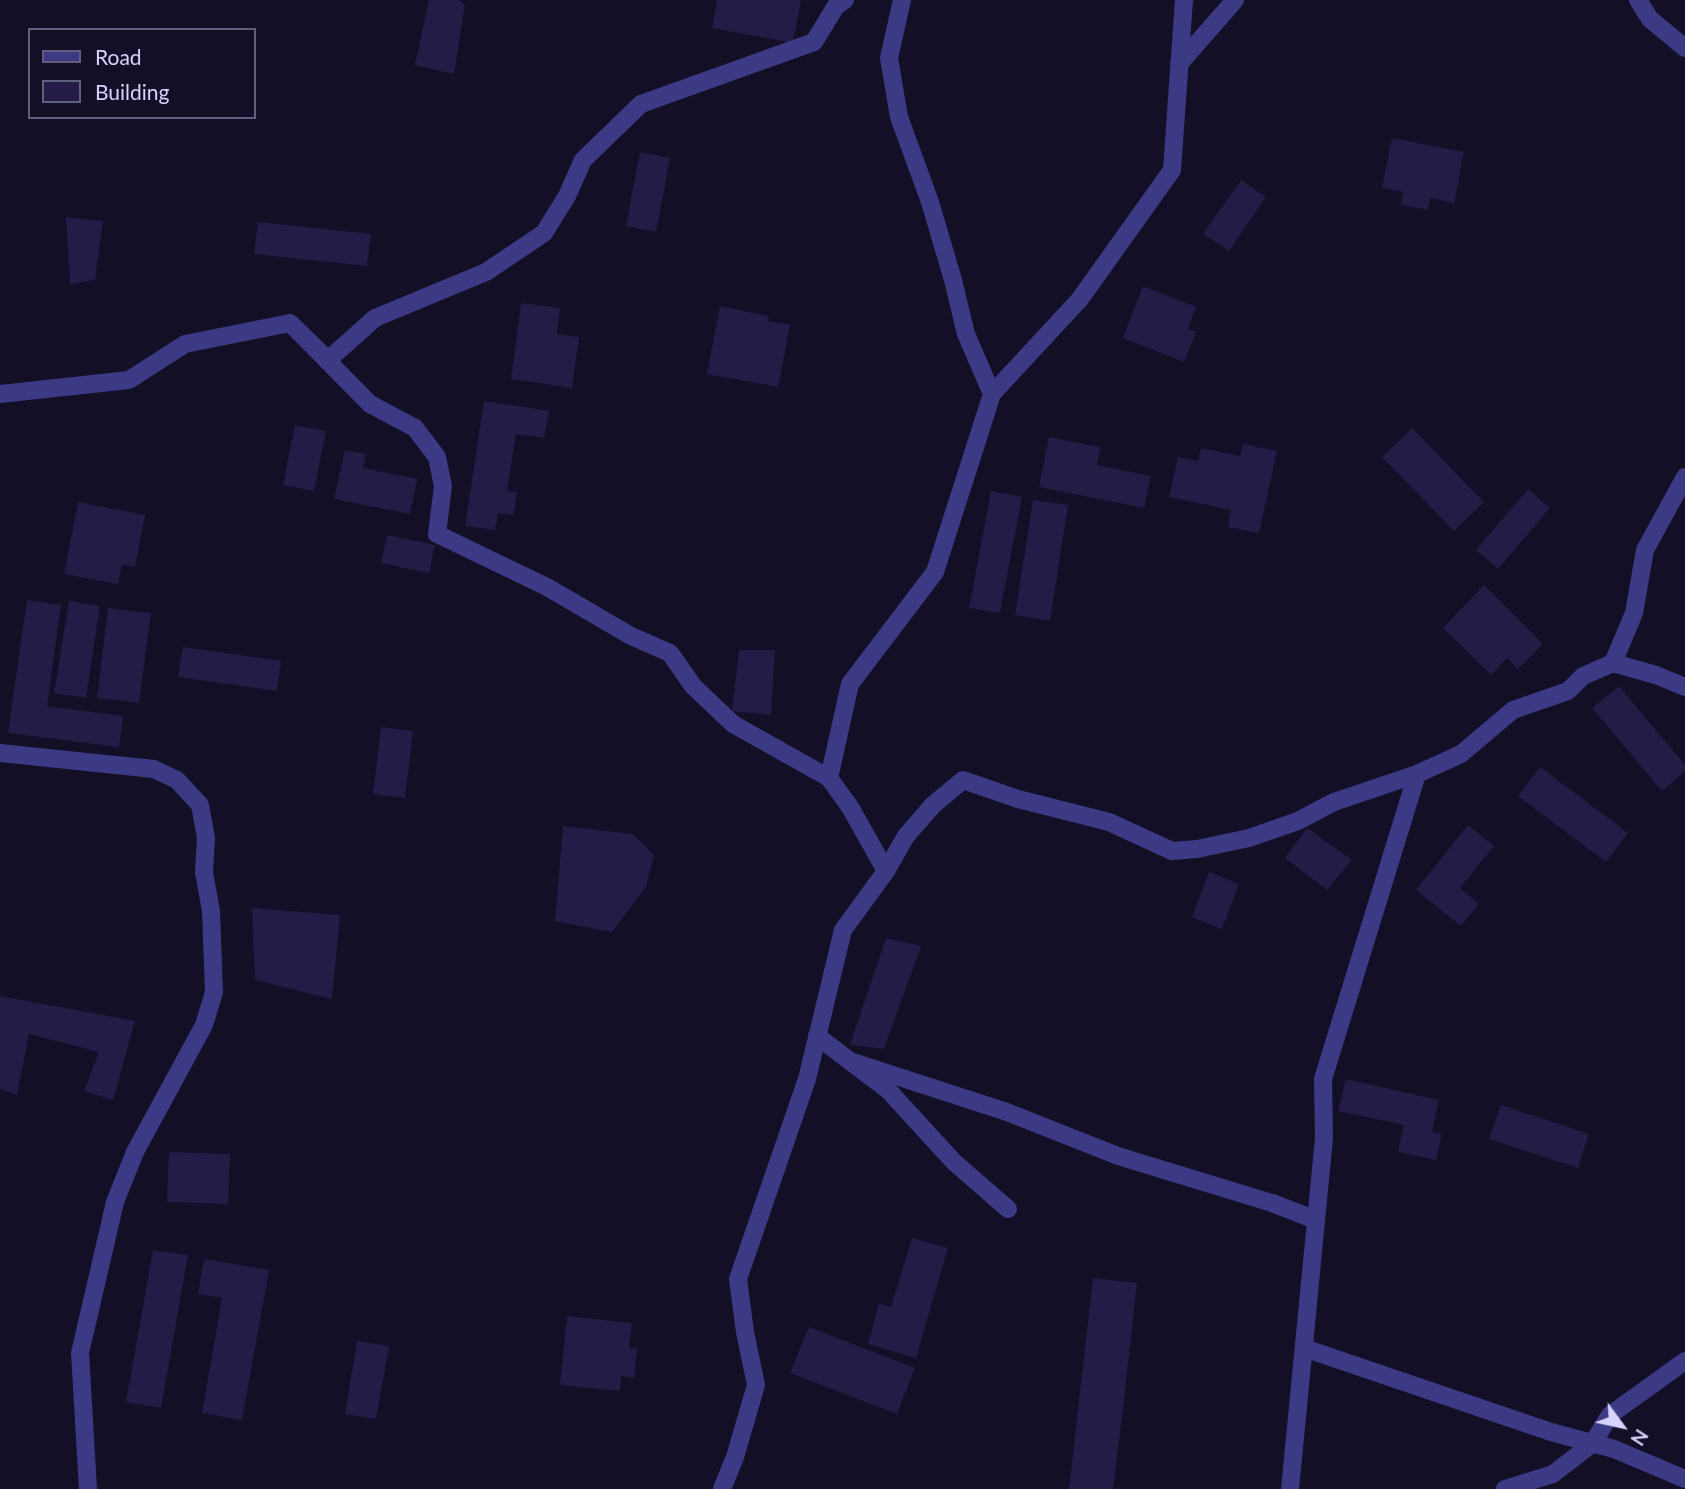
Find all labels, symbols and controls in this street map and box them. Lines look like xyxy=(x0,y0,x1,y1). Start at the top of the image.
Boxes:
legend xyxy=(28,28,256,119)
text: Road xyxy=(95,44,142,69)
text: Building xyxy=(95,79,170,104)
north arrow xyxy=(1587,1391,1657,1461)
text: N xyxy=(1626,1425,1654,1450)

